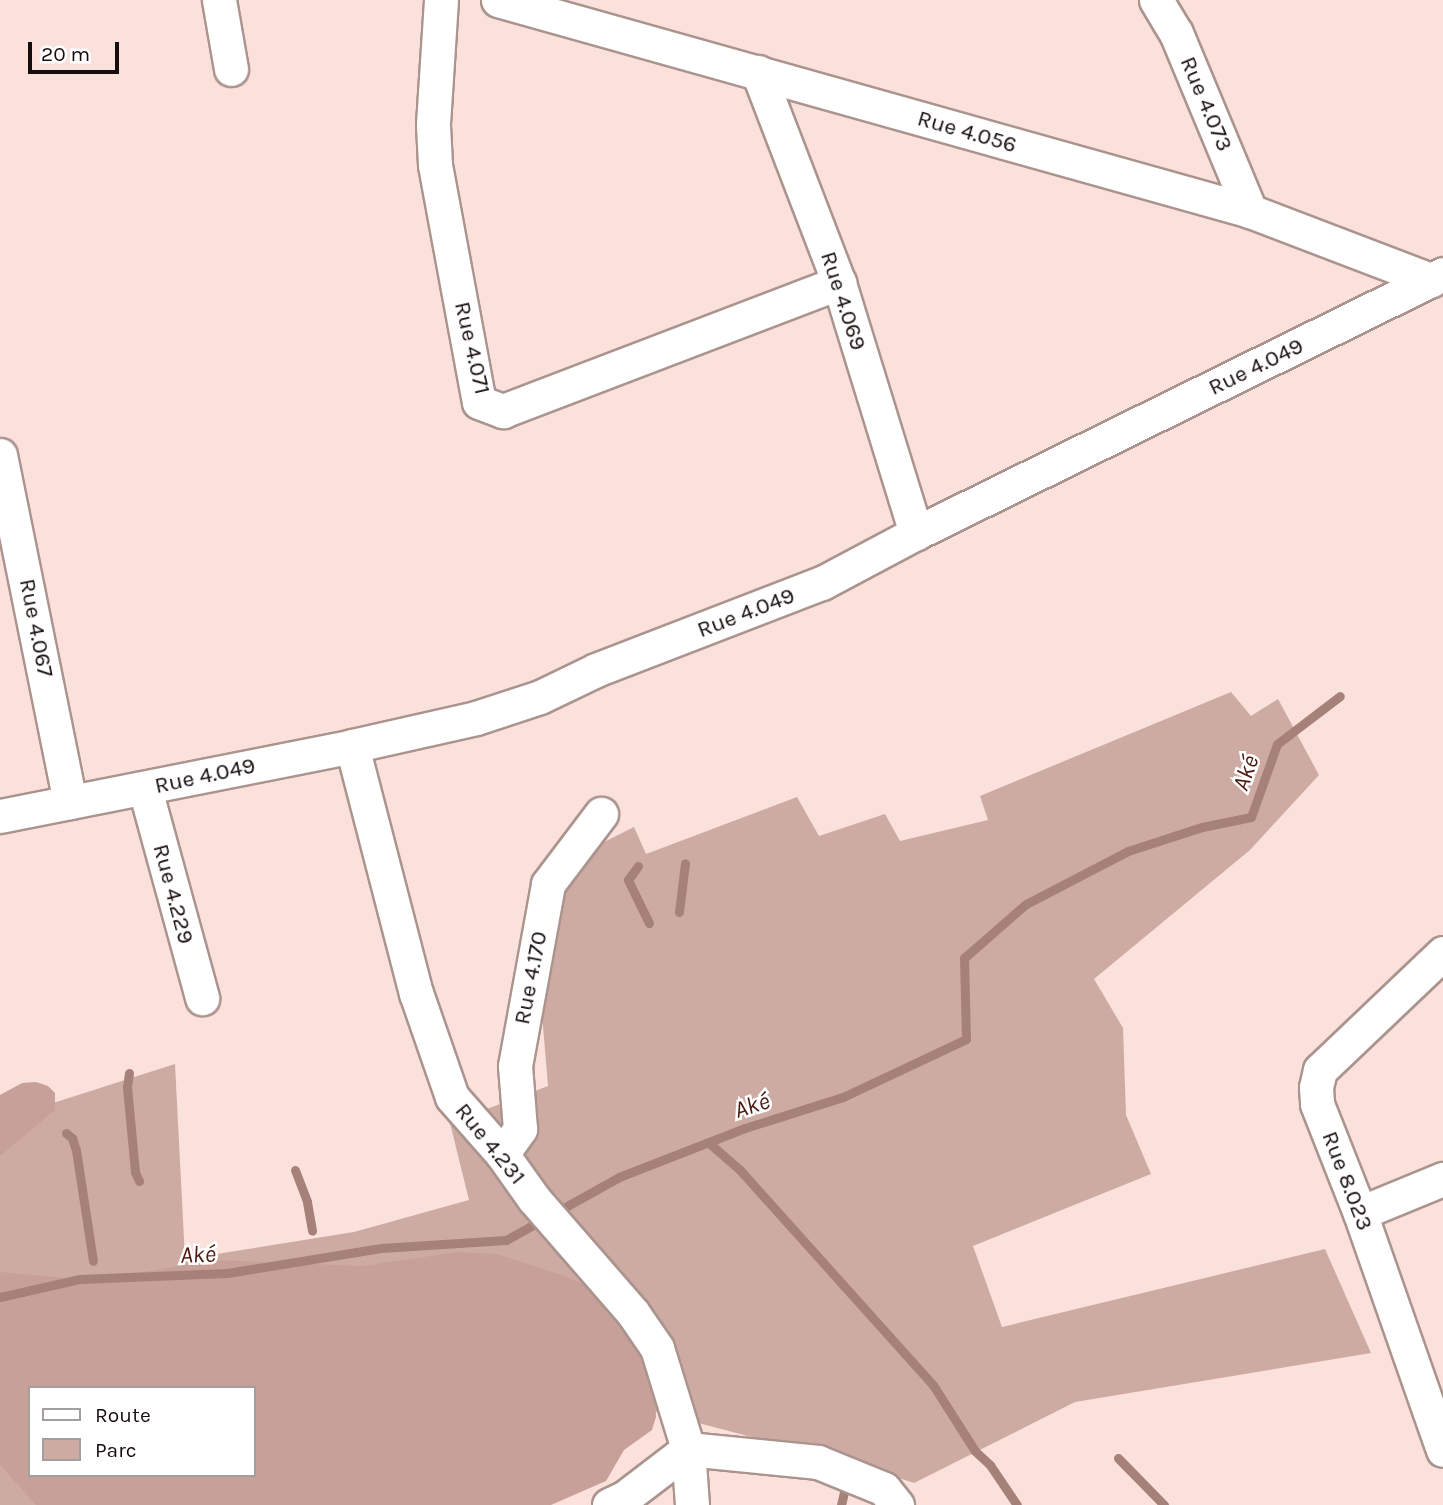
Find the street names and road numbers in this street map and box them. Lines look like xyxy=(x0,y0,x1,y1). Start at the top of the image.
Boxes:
street label: Rue 4.073 xyxy=(1174,52,1238,156)
street label: Rue 4.056 xyxy=(914,105,1020,159)
street label: Rue 4.069 xyxy=(814,248,872,354)
street label: Rue 4.071 xyxy=(448,299,496,397)
street label: Rue 4.049 xyxy=(1204,332,1308,402)
street label: Rue 4.067 xyxy=(13,576,59,680)
street label: Rue 4.049 xyxy=(693,582,799,644)
street label: Rue 4.049 xyxy=(152,752,258,800)
street label: Rue 4.229 xyxy=(146,841,200,947)
street label: Rue 4.170 xyxy=(508,929,554,1027)
street label: Rue 4.231 xyxy=(449,1098,531,1190)
street label: Rue 8.023 xyxy=(1315,1127,1379,1235)

